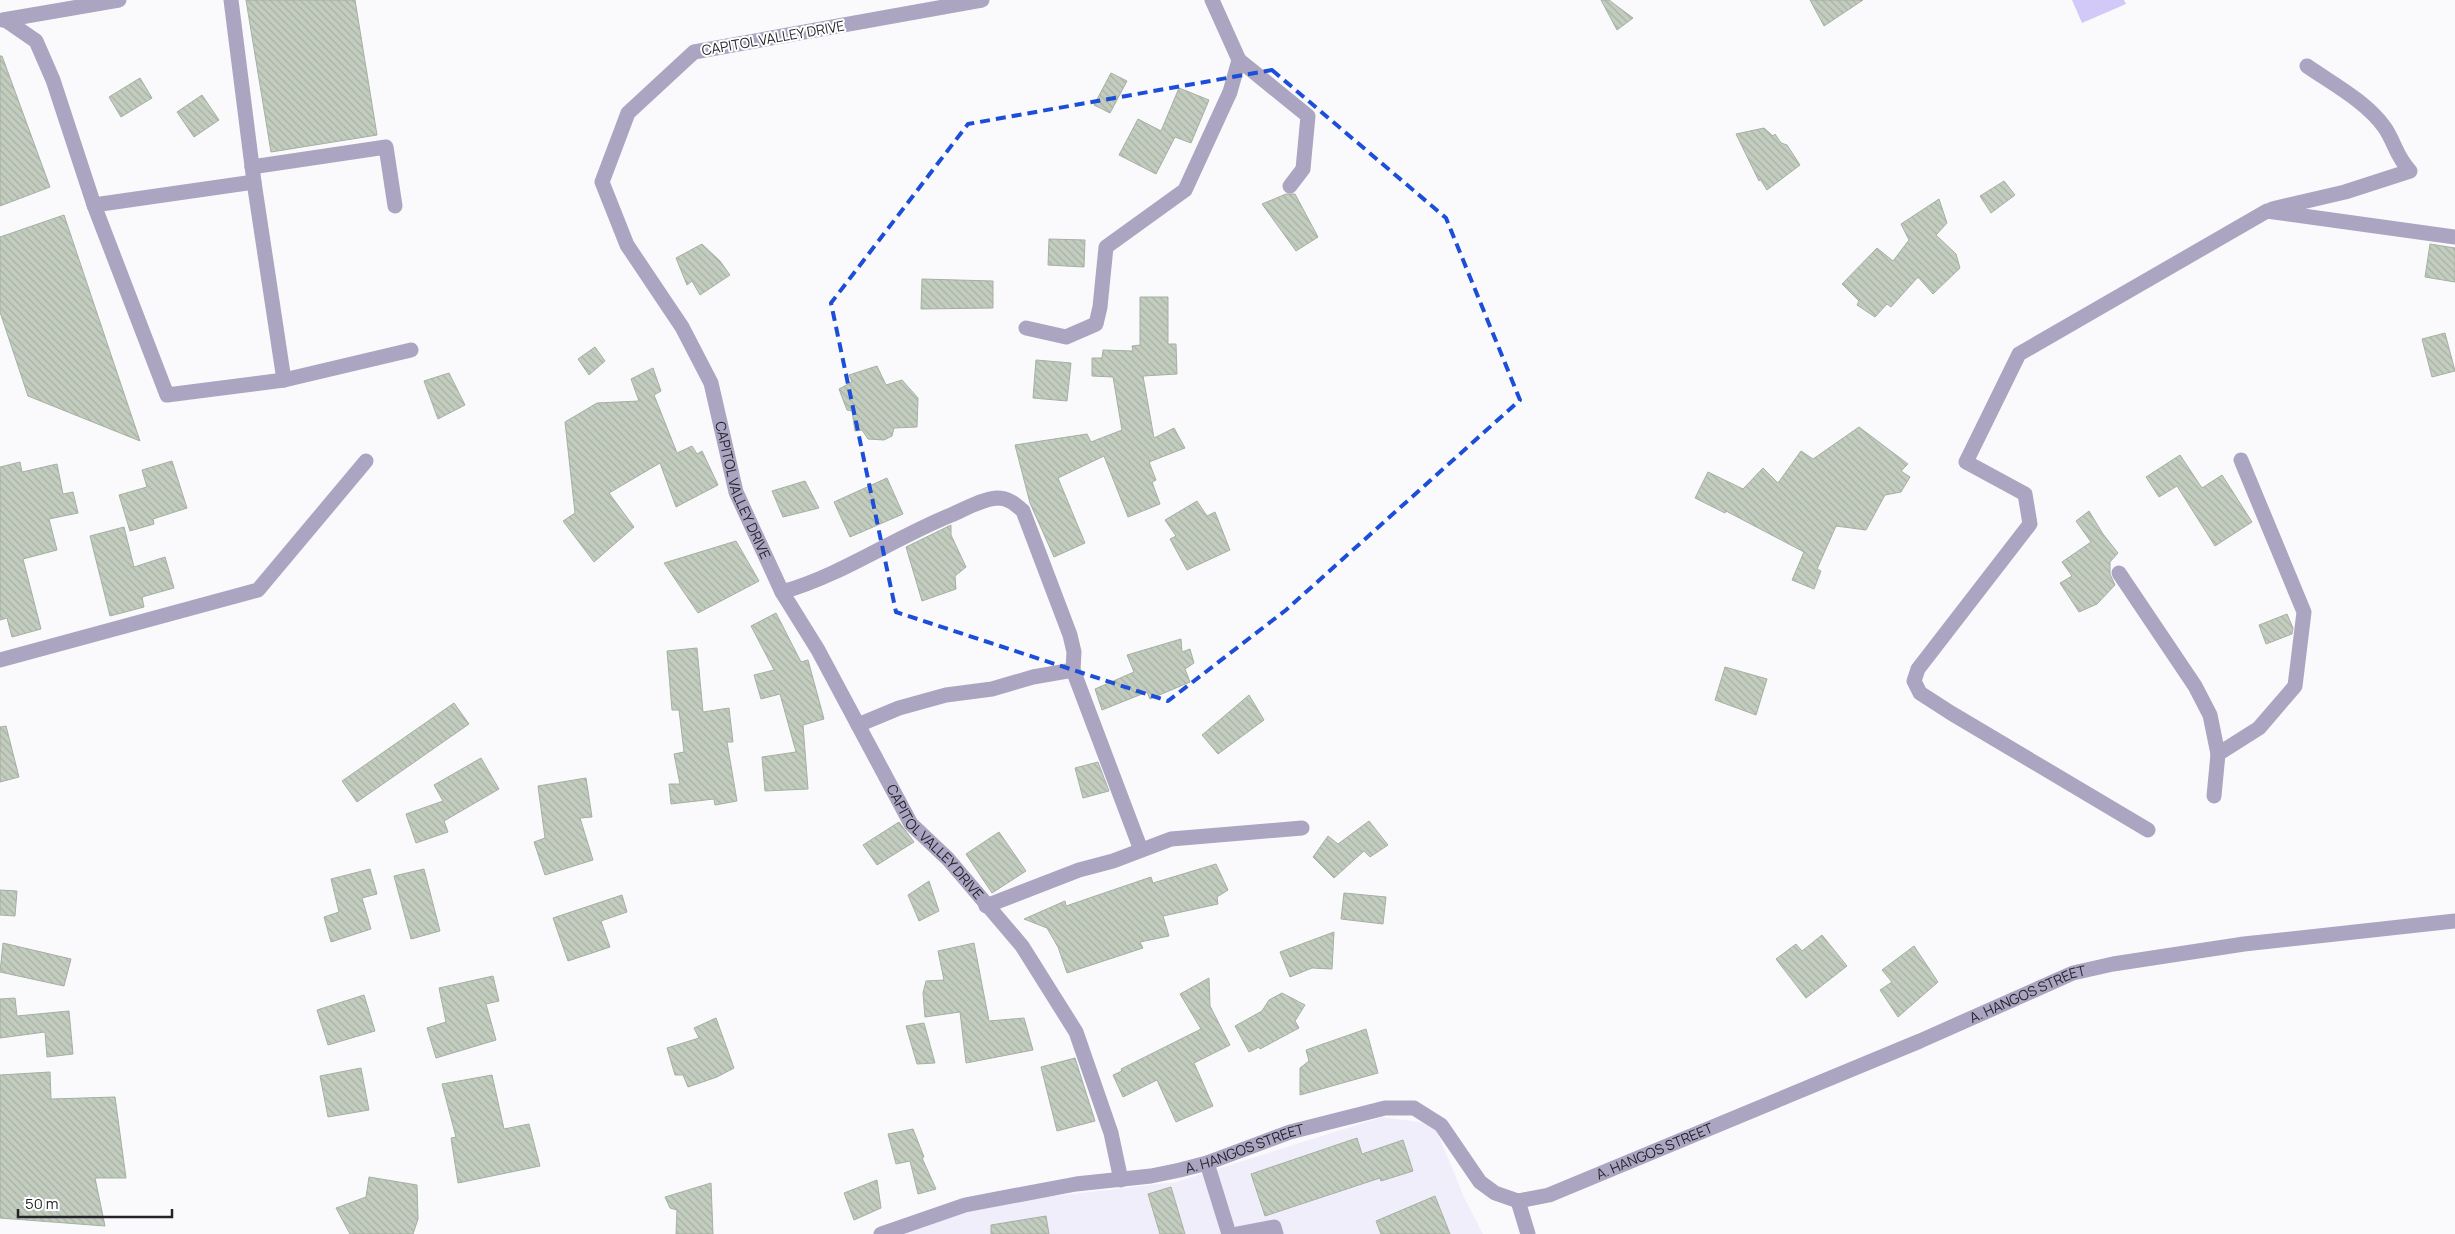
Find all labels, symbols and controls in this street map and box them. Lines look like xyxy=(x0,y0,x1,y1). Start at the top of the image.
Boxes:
street label: CAPITOL VALLEY DRIVE xyxy=(700,16,846,59)
street label: CAPITOL VALLEY DRIVE xyxy=(711,420,775,562)
street label: CAPITOL VALLEY DRIVE xyxy=(882,781,988,903)
street label: A. HANGOS STREET xyxy=(1966,960,2088,1027)
street label: A. HANGOS STREET xyxy=(1593,1118,1716,1183)
street label: A. HANGOS STREET xyxy=(1183,1119,1306,1177)
scale bar xyxy=(18,1186,171,1218)
text: 50 m xyxy=(25,1193,59,1214)

